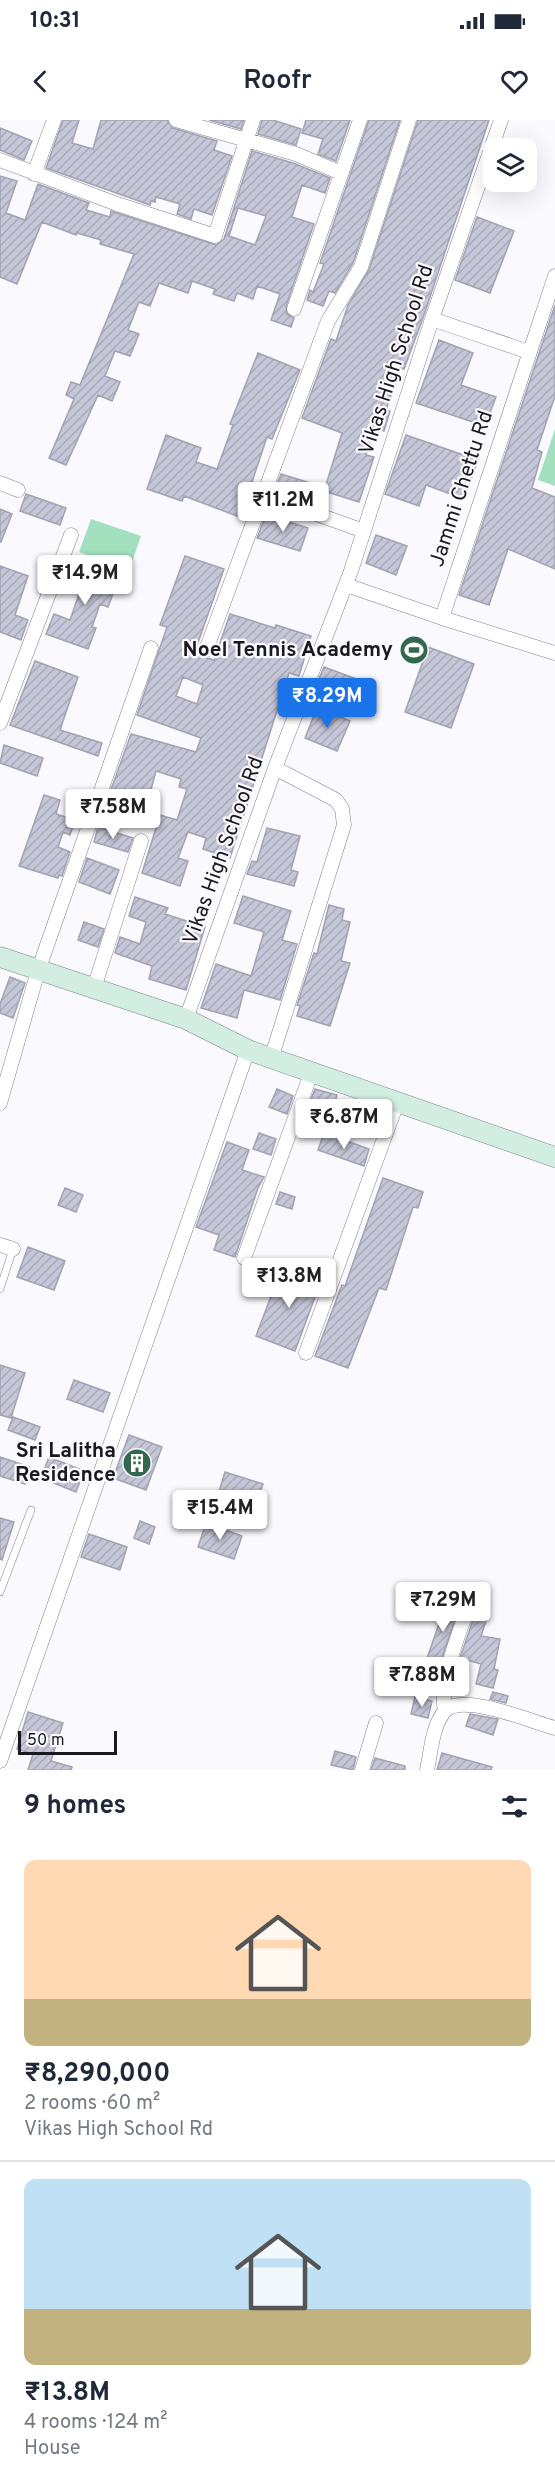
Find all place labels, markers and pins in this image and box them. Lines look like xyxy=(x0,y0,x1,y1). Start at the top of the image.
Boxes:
pin: ₹11.2M xyxy=(234,482,332,533)
pin: ₹14.9M xyxy=(36,555,134,606)
sports icon: Noel Tennis Academy xyxy=(398,634,430,666)
place label: Noel Tennis Academy xyxy=(183,637,393,664)
pin: ₹8.29M xyxy=(278,678,376,729)
pin: ₹7.58M xyxy=(64,789,162,840)
pin: ₹6.87M xyxy=(295,1099,393,1150)
pin: ₹13.8M xyxy=(240,1258,338,1309)
place label: Sri Lalitha Residence xyxy=(15,1438,116,1489)
building icon: Sri Lalitha Residence xyxy=(121,1447,153,1479)
pin: ₹15.4M xyxy=(171,1490,269,1541)
pin: ₹7.29M xyxy=(394,1582,492,1633)
pin: ₹7.88M xyxy=(373,1657,471,1708)

